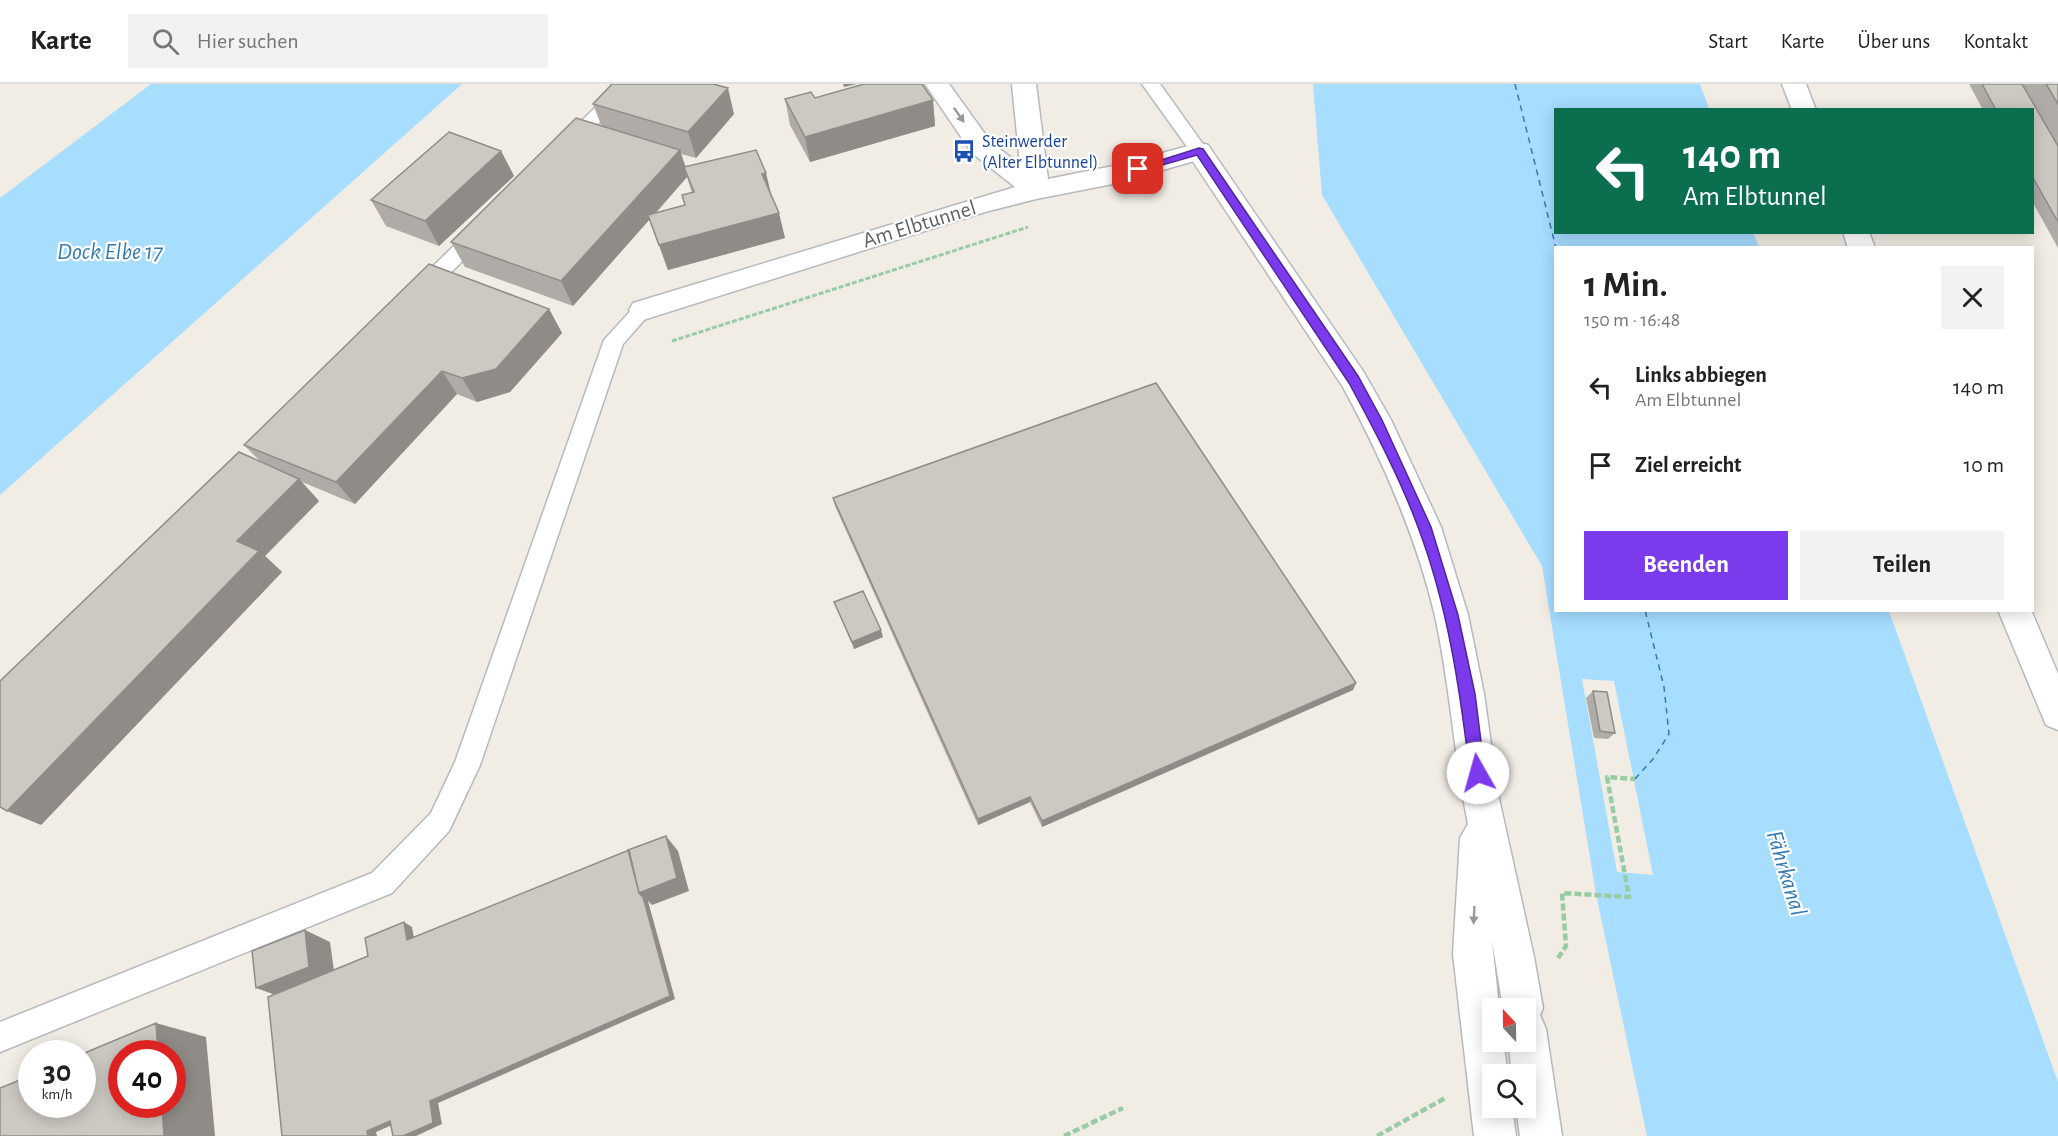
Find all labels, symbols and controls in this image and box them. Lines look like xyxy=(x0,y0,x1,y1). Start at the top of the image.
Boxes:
search box xyxy=(128,14,548,68)
icon: search xyxy=(149,25,182,58)
text: Karte xyxy=(30,27,92,55)
text: Hier suchen xyxy=(197,30,299,52)
text: Start xyxy=(1708,31,1748,52)
text: Karte xyxy=(1781,31,1824,52)
text: Über uns xyxy=(1857,31,1930,52)
text: Kontakt xyxy=(1963,31,2028,52)
one-way arrow xyxy=(953,107,965,123)
icon: left xyxy=(1584,132,1662,210)
place label: Steinwerder (Alter Elbtunnel) xyxy=(982,133,1098,172)
text: 140 m xyxy=(1683,134,1781,176)
bus stop icon: Steinwerder (Alter Elbtunnel) xyxy=(951,138,977,164)
pin xyxy=(1112,143,1163,194)
icon: arrive xyxy=(1121,152,1154,185)
text: Am Elbtunnel xyxy=(1683,183,1827,210)
street label: Am Elbtunnel xyxy=(860,196,979,252)
water label: Dock Elbe 17 xyxy=(57,240,164,264)
button: close xyxy=(1941,266,2004,329)
text: 1 Min. xyxy=(1584,267,1668,303)
text: 150 m · 16:48 xyxy=(1584,310,1680,330)
text: Links abbiegen xyxy=(1635,364,1767,386)
icon: left xyxy=(1584,371,1617,404)
text: 140 m xyxy=(1953,376,2004,398)
text: Am Elbtunnel xyxy=(1635,390,1741,410)
icon: arrive xyxy=(1584,449,1617,482)
text: Ziel erreicht xyxy=(1635,454,1742,476)
text: 10 m xyxy=(1964,454,2004,476)
button: Beenden xyxy=(1584,531,1788,600)
button: Teilen xyxy=(1800,531,2004,600)
position arrow xyxy=(1446,741,1510,805)
water label: Fährkanal xyxy=(1762,828,1810,919)
one-way arrow xyxy=(1469,906,1478,925)
north arrow xyxy=(1482,998,1536,1052)
map controls xyxy=(1482,998,1536,1118)
speed limit sign: 40 xyxy=(108,1040,186,1118)
text: 30 xyxy=(43,1057,71,1087)
button: search xyxy=(1482,1064,1536,1118)
text: km/h xyxy=(42,1087,72,1102)

